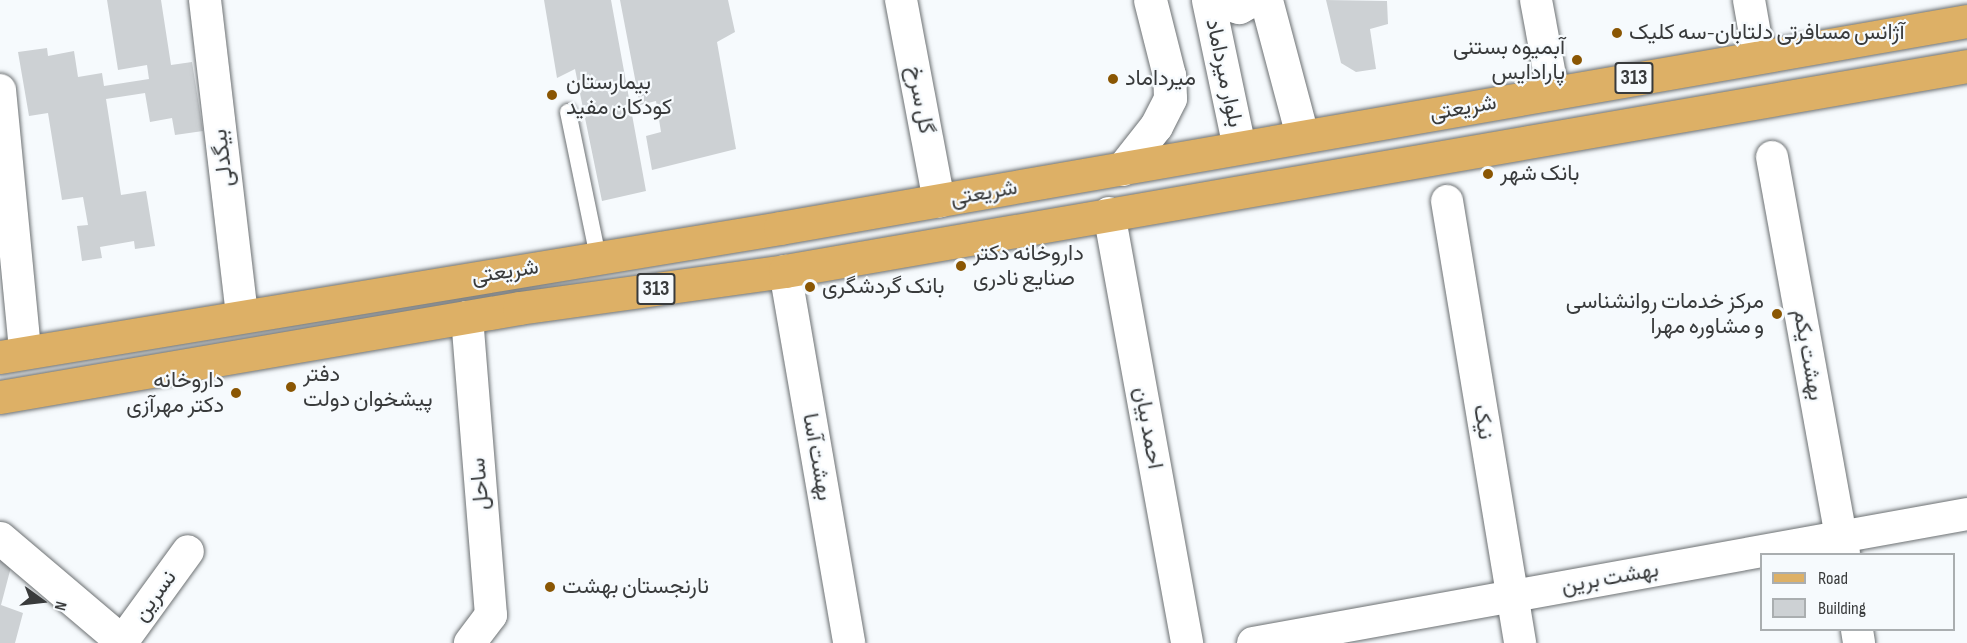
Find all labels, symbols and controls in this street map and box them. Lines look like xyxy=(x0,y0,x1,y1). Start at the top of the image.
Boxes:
street label: بلوار میرداماد xyxy=(1200,16,1248,130)
place label: آژانس مسافرتی دلتابان-سه کلیک xyxy=(1629,20,1904,46)
marker: آژانس مسافرتی دلتابان-سه کلیک xyxy=(1610,26,1624,40)
place label: آبمیوه بستنی پارادایس xyxy=(1453,34,1565,86)
marker: آبمیوه بستنی پارادایس xyxy=(1570,53,1584,67)
road number: 313 xyxy=(1613,60,1655,96)
street label: گل سرخ xyxy=(901,64,939,136)
place label: میرداماد xyxy=(1125,66,1196,92)
place label: بیمارستان کودکان مفید xyxy=(566,69,672,120)
marker: میرداماد xyxy=(1106,72,1120,86)
marker: بیمارستان کودکان مفید xyxy=(543,86,561,104)
street label: شریعتی xyxy=(1427,89,1499,127)
street label: بیگدلی xyxy=(206,128,240,188)
place label: بانک شهر xyxy=(1500,161,1580,187)
marker: بانک شهر xyxy=(1481,167,1495,181)
street label: شریعتی xyxy=(948,174,1020,212)
place label: داروخانه دکتر صنايع نادری xyxy=(973,240,1084,292)
street label: شریعتی xyxy=(470,254,540,290)
marker: داروخانه دکتر صنايع نادری xyxy=(954,259,968,273)
road number: 313 xyxy=(635,271,677,307)
place label: بانک گردشگری xyxy=(822,274,944,300)
marker: بانک گردشگری xyxy=(803,280,817,294)
place label: مرکز خدمات روانشناسی و مشاوره مهرا xyxy=(1566,288,1764,340)
marker: مرکز خدمات روانشناسی و مشاوره مهرا xyxy=(1768,305,1786,323)
street label: بهشت یکم xyxy=(1787,307,1829,403)
place label: دفتر پیشخوان دولت xyxy=(303,361,433,412)
place label: داروخانه دکتر مهرآزی xyxy=(126,367,224,418)
marker: دفتر پیشخوان دولت xyxy=(284,380,298,394)
street label: احمد بیان xyxy=(1128,385,1168,471)
marker: داروخانه دکتر مهرآزی xyxy=(229,386,243,400)
street label: نیک xyxy=(1467,403,1499,441)
street label: بهشت آسا xyxy=(796,411,838,503)
street label: ساحل xyxy=(465,457,495,511)
legend xyxy=(1760,553,1955,631)
street label: بهشت برین xyxy=(1559,556,1661,600)
street label: نسرین xyxy=(128,565,182,627)
text: Road xyxy=(1818,568,1848,589)
north arrow xyxy=(12,571,72,631)
place label: نارنجستان بهشت xyxy=(562,574,709,600)
marker: نارنجستان بهشت xyxy=(543,580,557,594)
text: Building xyxy=(1818,598,1866,619)
text: N xyxy=(50,599,70,612)

